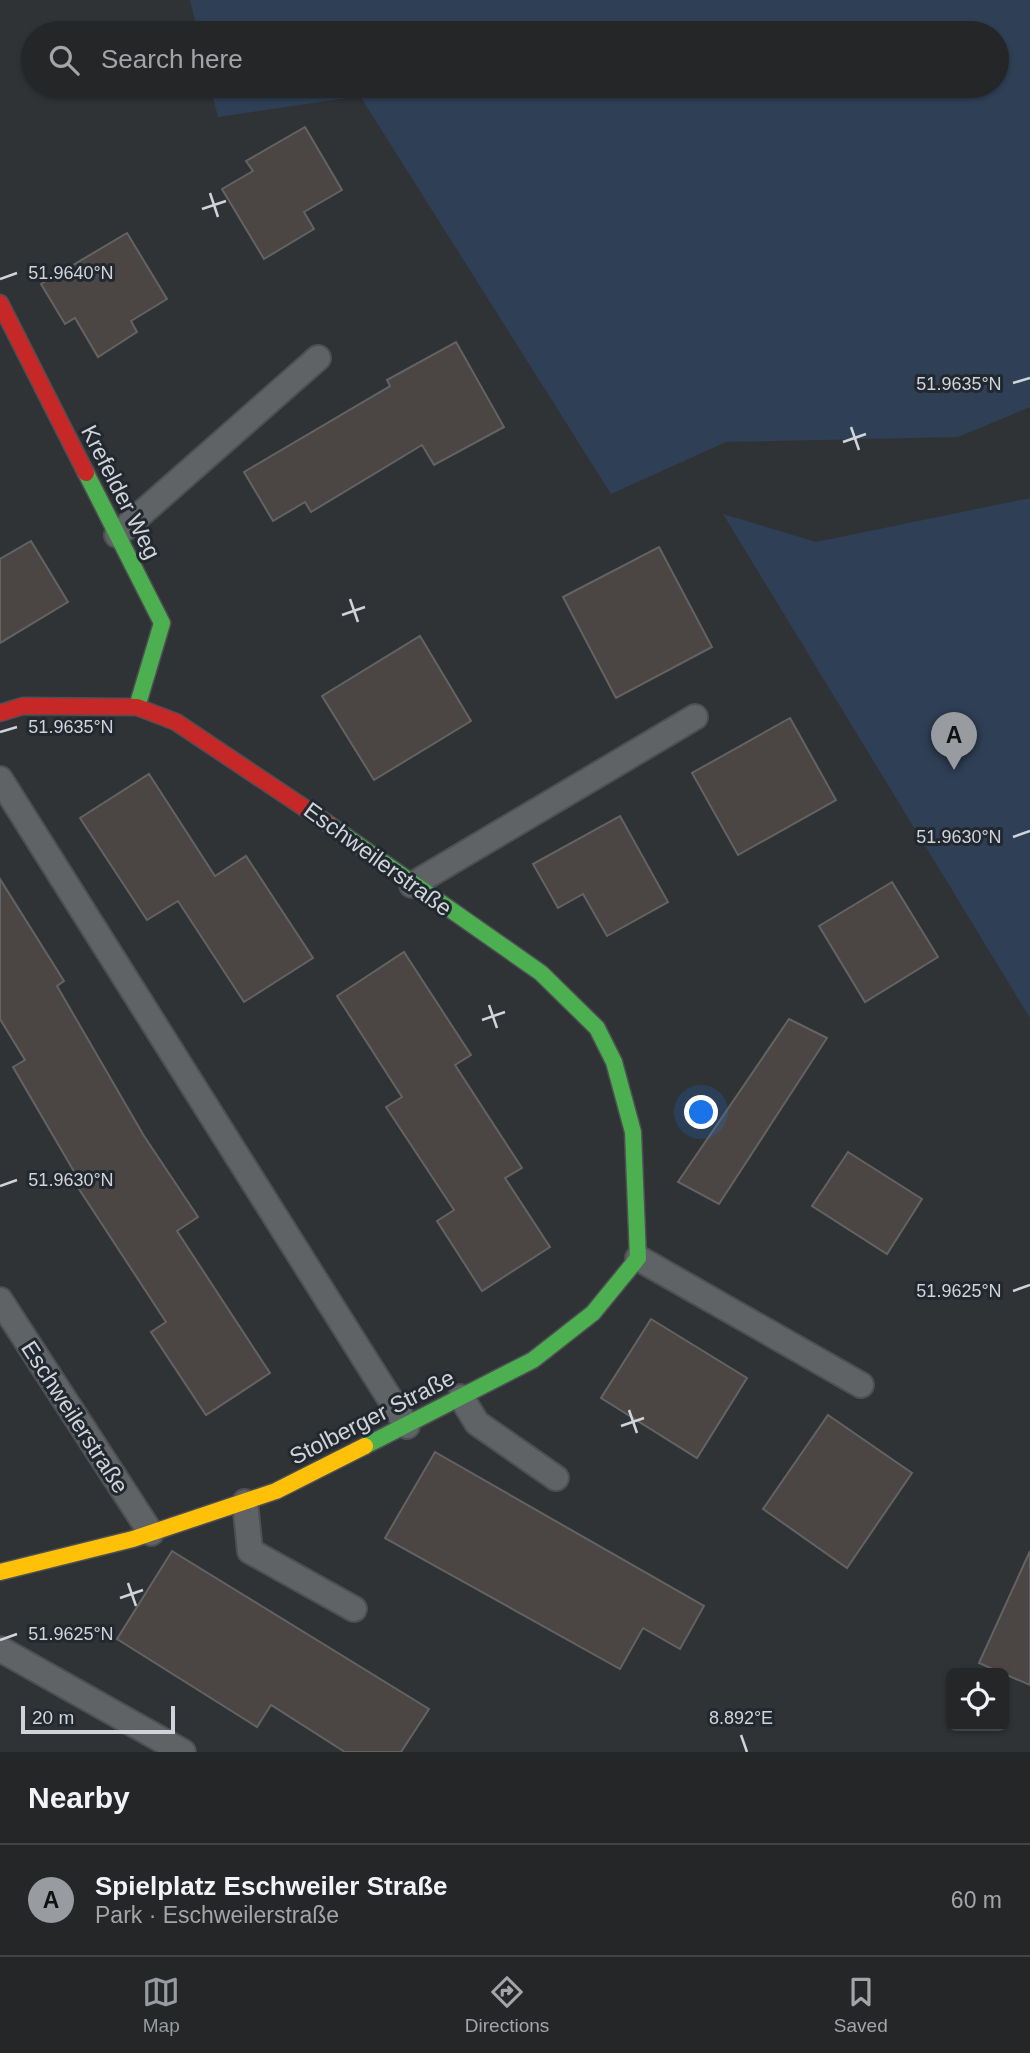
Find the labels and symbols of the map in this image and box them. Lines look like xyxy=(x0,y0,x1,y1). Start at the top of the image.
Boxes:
text: 51.9640°N xyxy=(28,263,114,283)
text: 51.9635°N xyxy=(916,374,1002,394)
street label: Krefelder Weg xyxy=(76,421,166,563)
pin: A xyxy=(931,712,977,770)
text: 51.9635°N xyxy=(28,717,114,737)
street label: Eschweilerstraße xyxy=(299,797,457,921)
text: 51.9630°N xyxy=(916,827,1002,847)
your location xyxy=(684,1095,718,1129)
text: 51.9630°N xyxy=(28,1170,114,1190)
text: 51.9625°N xyxy=(916,1281,1002,1301)
street label: Eschweilerstraße xyxy=(16,1336,134,1498)
street label: Stolberger Straße xyxy=(285,1364,459,1470)
text: 51.9625°N xyxy=(28,1624,114,1644)
scale bar xyxy=(21,1703,175,1735)
text: 8.892°E xyxy=(709,1708,773,1728)

